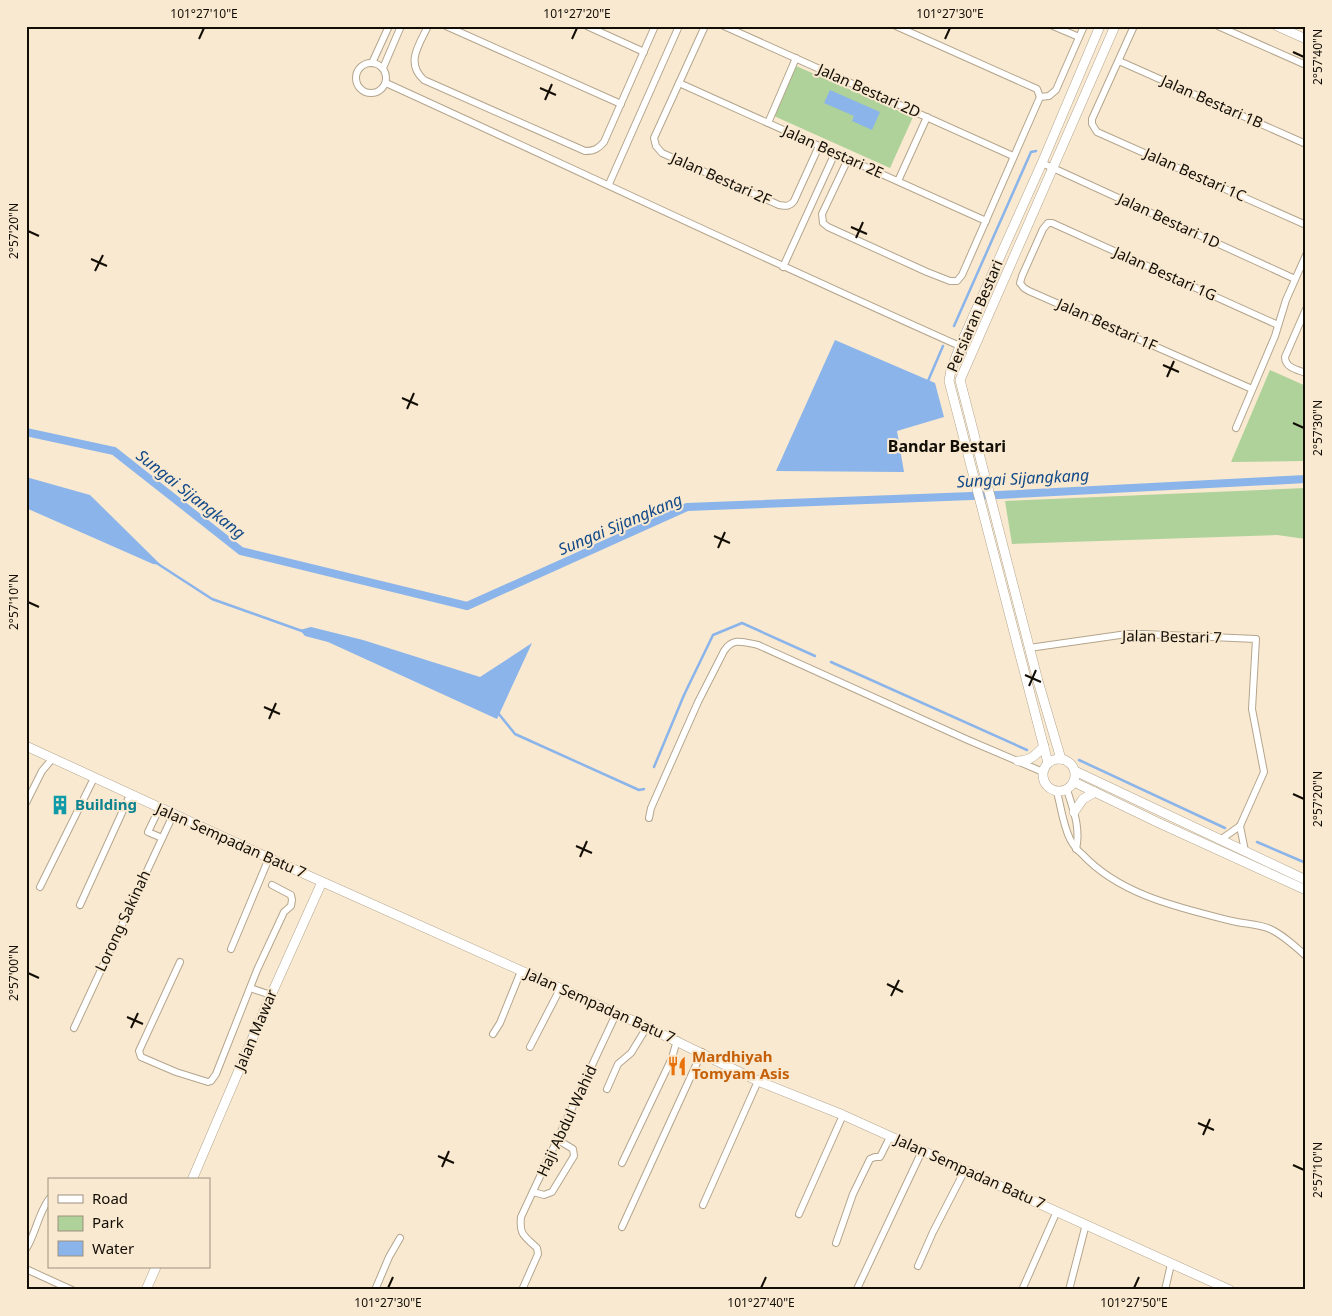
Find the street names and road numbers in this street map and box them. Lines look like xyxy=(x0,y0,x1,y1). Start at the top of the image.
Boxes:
street label: Jalan Bestari 2D xyxy=(813,58,924,122)
street label: Jalan Bestari 1B xyxy=(1156,69,1266,132)
street label: Jalan Bestari 2E xyxy=(778,119,887,182)
street label: Jalan Bestari 1C xyxy=(1140,142,1250,206)
street label: Jalan Bestari 2F xyxy=(666,146,775,209)
street label: Jalan Bestari 1D xyxy=(1113,187,1224,253)
street label: Jalan Bestari 1G xyxy=(1109,241,1220,305)
street label: Persiaran Bestari xyxy=(941,256,1007,375)
street label: Jalan Bestari 1F xyxy=(1052,292,1161,355)
street label: Jalan Bestari 7 xyxy=(1120,625,1222,647)
street label: Jalan Sempadan Batu 7 xyxy=(151,797,310,882)
street label: Lorong Sakinah xyxy=(90,867,154,975)
street label: Jalan Sempadan Batu 7 xyxy=(520,962,679,1047)
street label: Jalan Mawar xyxy=(228,986,281,1075)
street label: Haji Abdul Wahid xyxy=(532,1062,601,1179)
street label: Jalan Sempadan Batu 7 xyxy=(890,1128,1049,1213)

